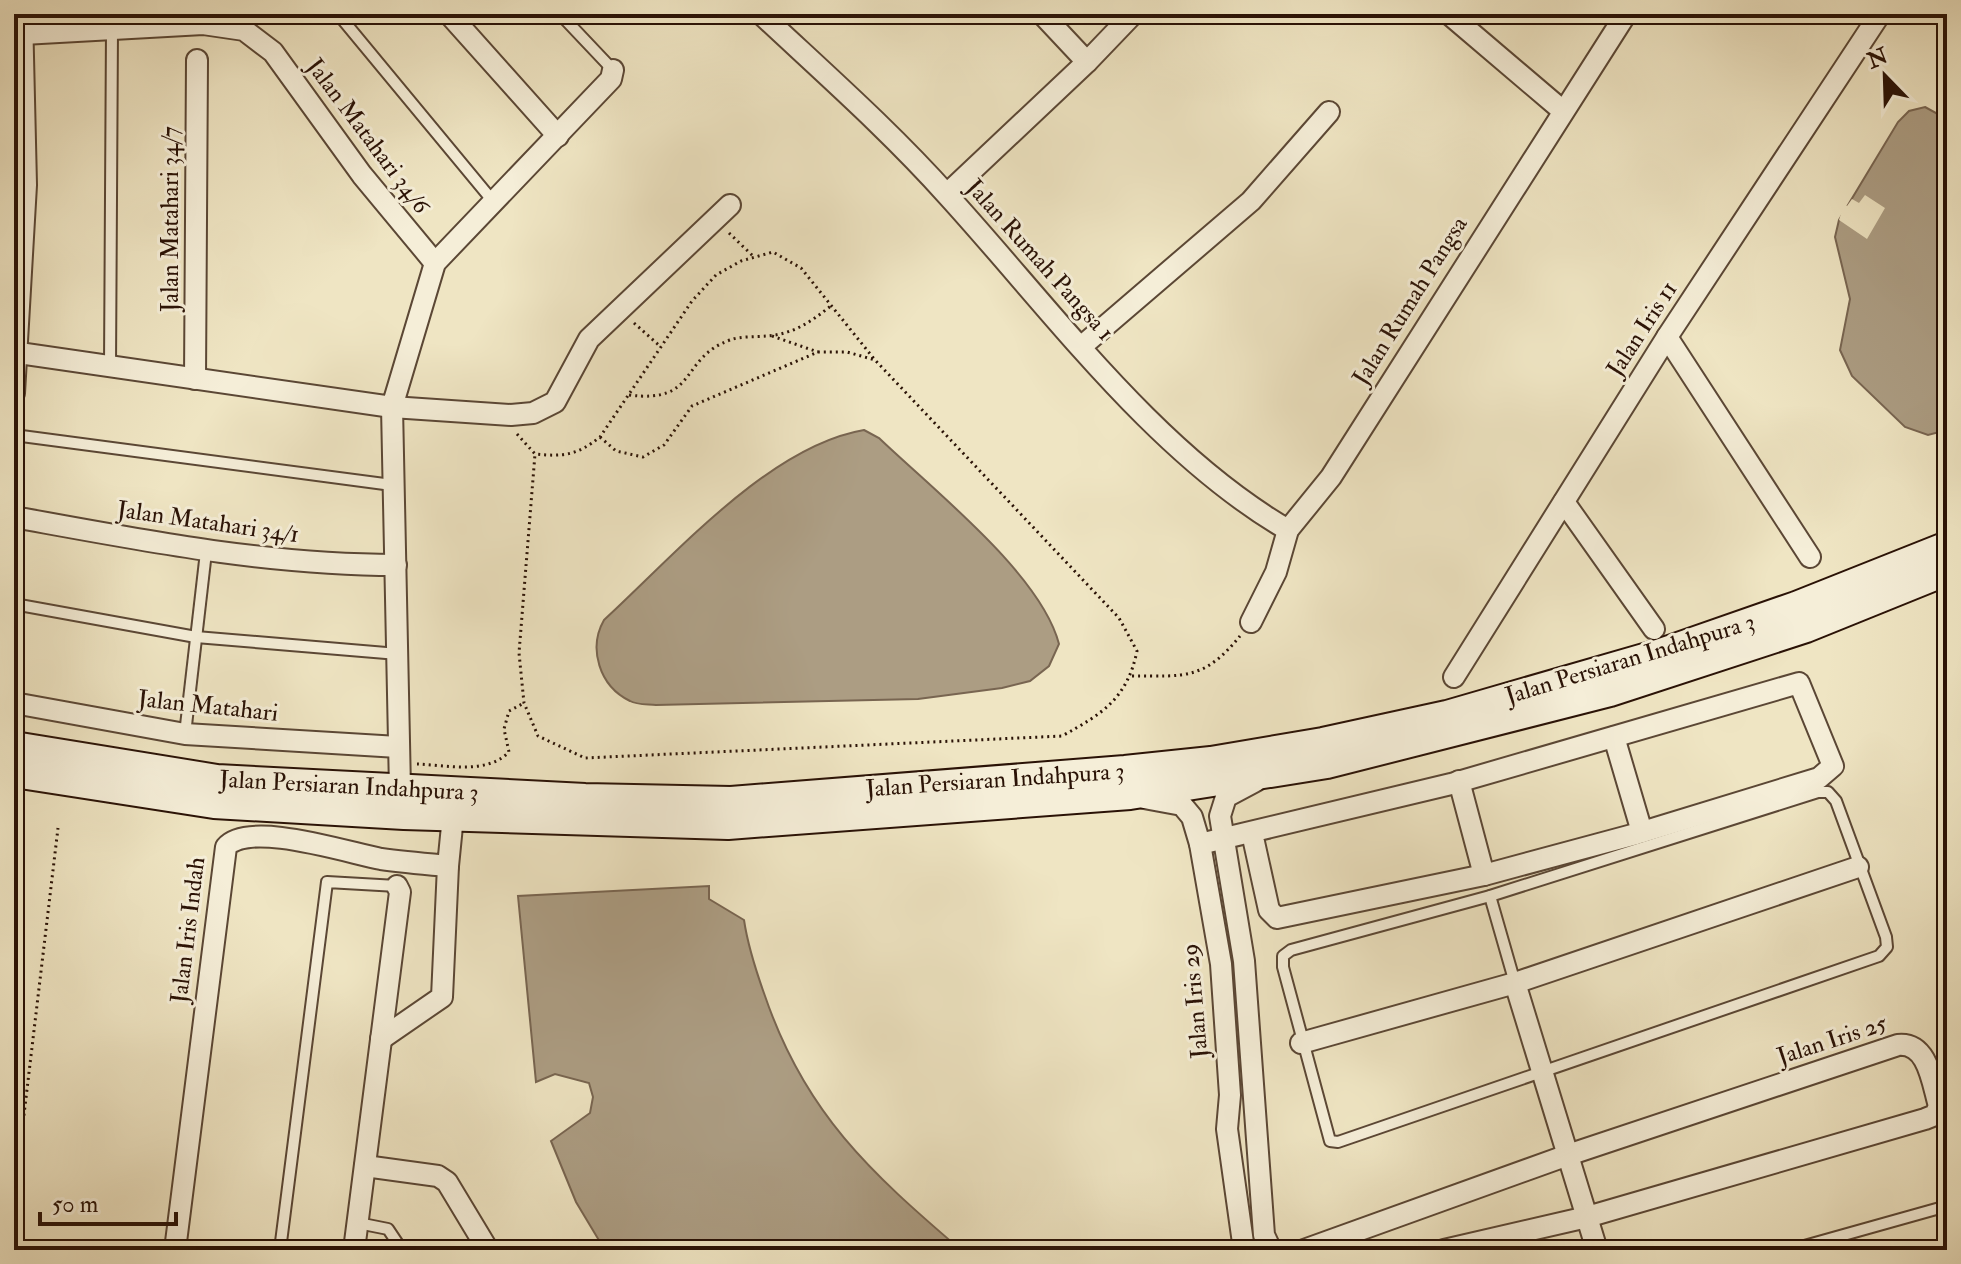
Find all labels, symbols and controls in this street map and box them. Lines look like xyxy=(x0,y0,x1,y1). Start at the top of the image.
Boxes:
north arrow xyxy=(1845,36,1925,116)
text: N xyxy=(1862,42,1892,76)
street label: Jalan Matahari 34/6 xyxy=(299,51,438,221)
street label: Jalan Matahari 34/7 xyxy=(155,126,186,313)
street label: Jalan Rumah Pangsa 1 xyxy=(958,172,1121,347)
street label: Jalan Rumah Pangsa xyxy=(1345,210,1475,392)
street label: Jalan Iris 11 xyxy=(1599,275,1684,384)
street label: Jalan Matahari 34/1 xyxy=(114,494,301,550)
street label: Jalan Persiaran Indahpura 3 xyxy=(1501,606,1759,712)
street label: Jalan Matahari xyxy=(135,683,280,729)
street label: Jalan Persiaran Indahpura 3 xyxy=(864,755,1125,805)
street label: Jalan Persiaran Indahpura 3 xyxy=(218,764,479,808)
street label: Jalan Iris Indah xyxy=(164,855,212,1006)
street label: Jalan Iris 29 xyxy=(1175,942,1216,1061)
street label: Jalan Iris 25 xyxy=(1772,1008,1891,1073)
scale bar xyxy=(40,1176,176,1226)
text: 50 m xyxy=(52,1189,99,1220)

